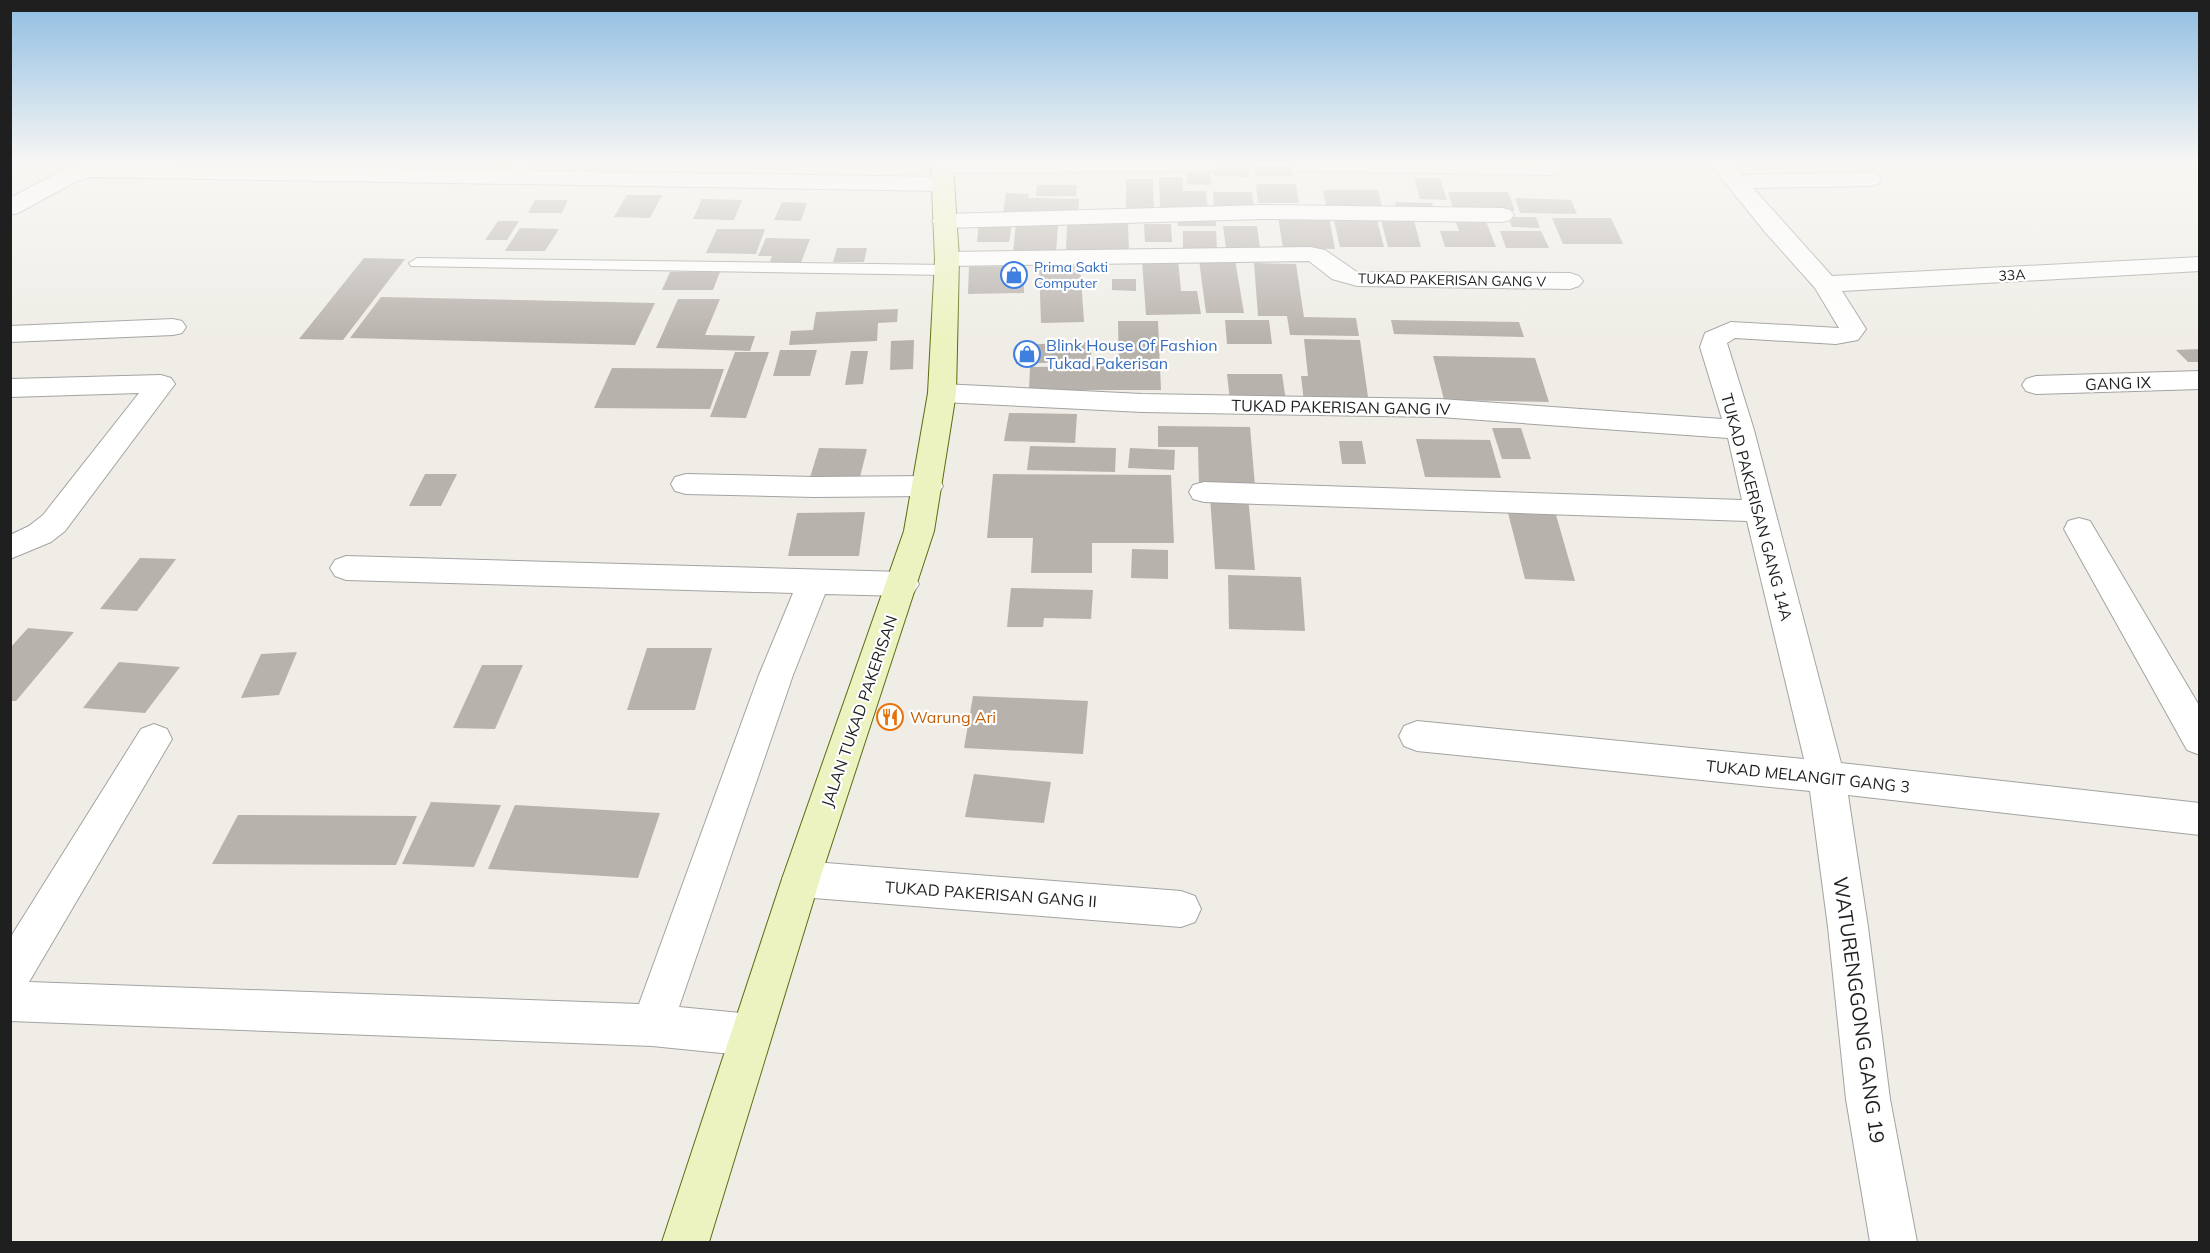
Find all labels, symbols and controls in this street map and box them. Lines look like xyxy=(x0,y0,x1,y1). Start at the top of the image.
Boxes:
place label: Prima Sakti Computer xyxy=(1034,258,1108,292)
shop icon: Prima Sakti Computer xyxy=(999,260,1029,290)
street label: 33A xyxy=(1998,265,2027,285)
street label: TUKAD PAKERISAN GANG V xyxy=(1358,269,1546,291)
place label: Blink House Of Fashion Tukad Pakerisan xyxy=(1046,335,1218,373)
shop icon: Blink House Of Fashion Tukad Pakerisan xyxy=(1012,339,1042,369)
street label: GANG IX xyxy=(2085,372,2152,394)
street label: TUKAD PAKERISAN GANG 14A xyxy=(1717,391,1797,623)
street label: TUKAD PAKERISAN GANG IV xyxy=(1231,395,1452,419)
street label: JALAN TUKAD PAKERISAN xyxy=(817,612,901,810)
restaurant icon: Warung Ari xyxy=(875,702,905,732)
place label: Warung Ari xyxy=(910,707,996,727)
street label: TUKAD MELANGIT GANG 3 xyxy=(1705,755,1911,797)
street label: WATURENGGONG GANG 19 xyxy=(1828,875,1891,1145)
street label: TUKAD PAKERISAN GANG II xyxy=(884,877,1098,911)

